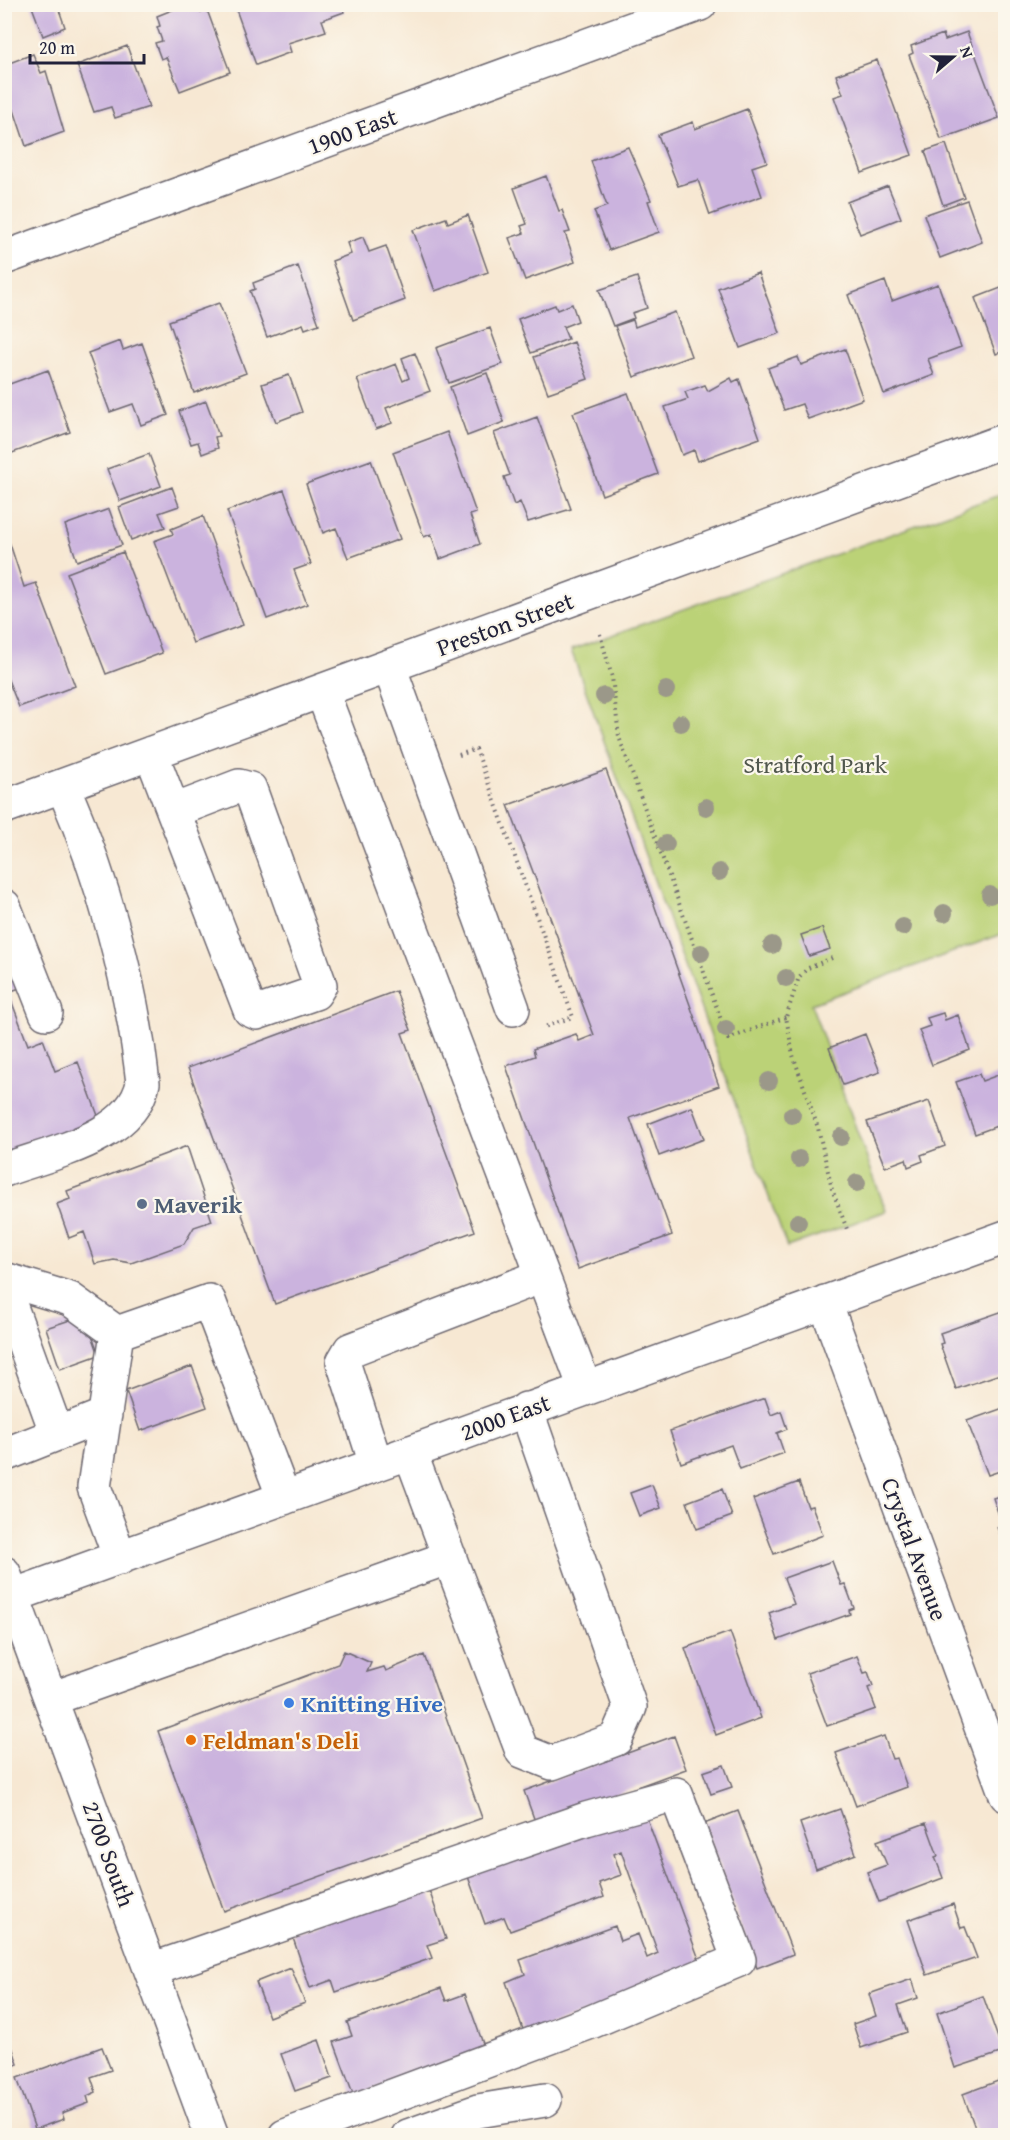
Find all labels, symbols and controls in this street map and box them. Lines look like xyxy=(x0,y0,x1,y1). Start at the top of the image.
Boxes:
scale bar xyxy=(30,27,144,65)
north arrow xyxy=(923,27,983,87)
text: 20 m xyxy=(39,34,75,61)
text: N xyxy=(954,43,980,61)
street label: 1900 East xyxy=(302,98,402,163)
street label: Preston Street xyxy=(432,583,579,665)
park label: Stratford Park xyxy=(743,747,888,782)
place label: Maverik xyxy=(154,1187,243,1222)
marker: Maverik xyxy=(135,1197,149,1211)
street label: 2000 East xyxy=(455,1384,555,1449)
street label: Crystal Avenue xyxy=(873,1473,957,1625)
place label: Knitting Hive xyxy=(301,1686,443,1721)
marker: Knitting Hive xyxy=(282,1696,296,1710)
place label: Feldman's Deli xyxy=(203,1723,359,1758)
marker: Feldman's Deli xyxy=(184,1733,198,1747)
street label: 2700 South xyxy=(74,1796,145,1912)

